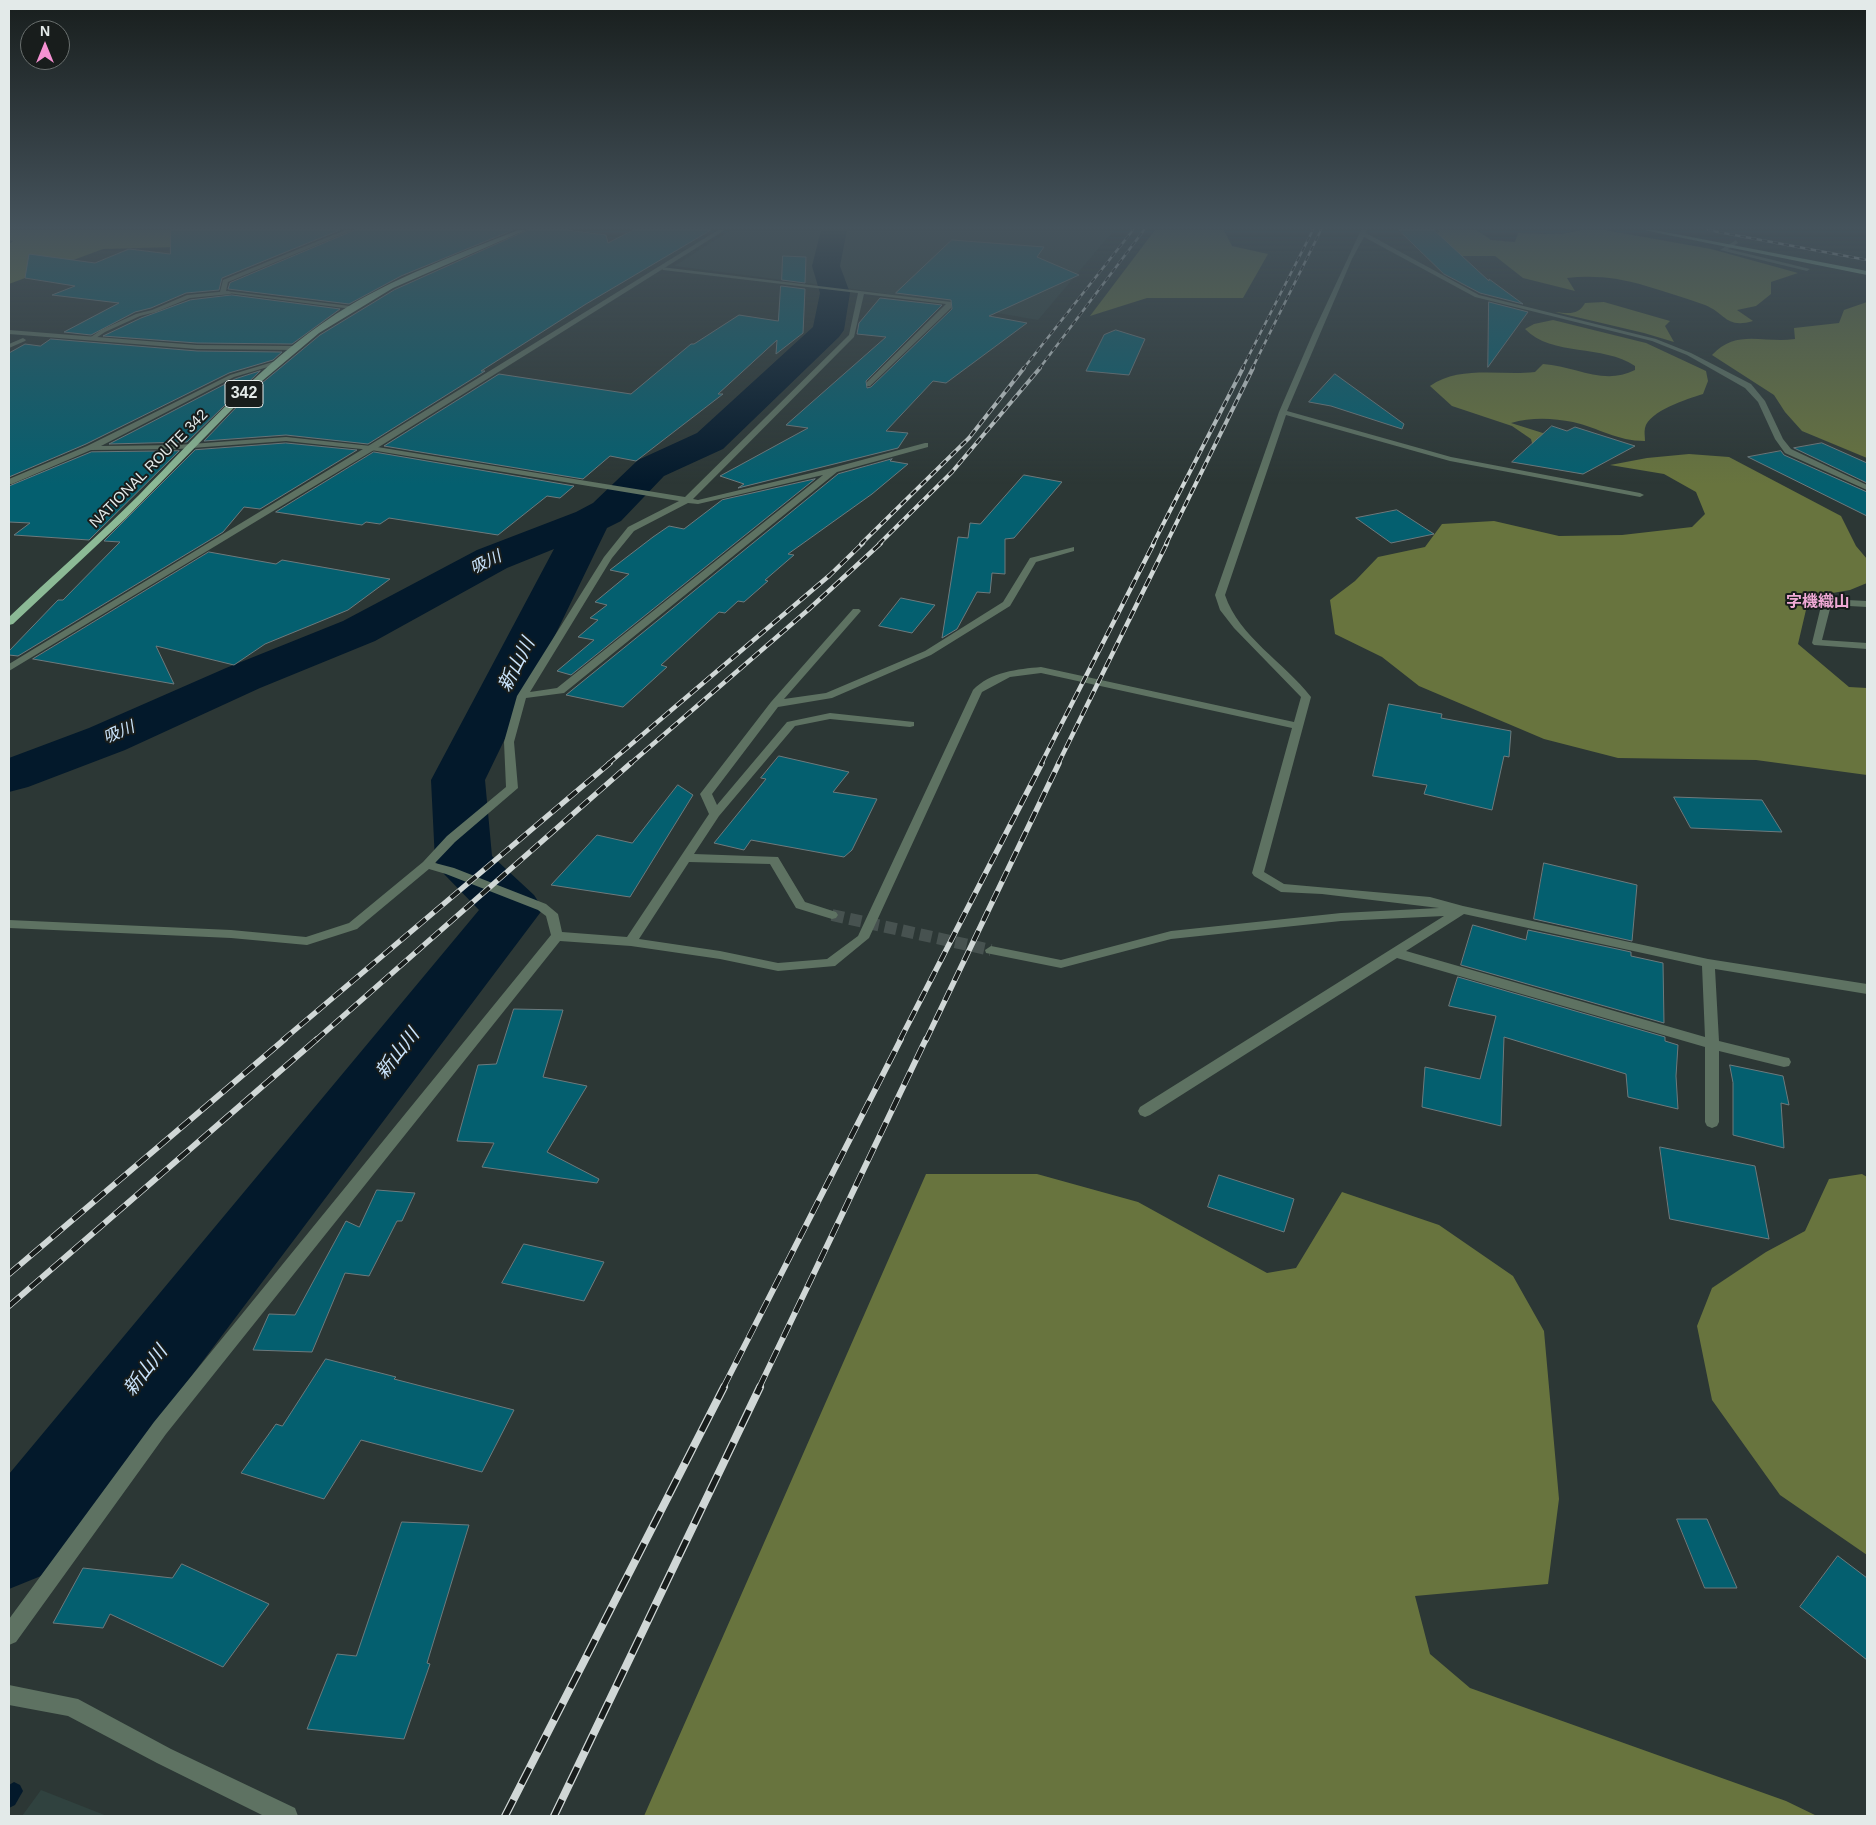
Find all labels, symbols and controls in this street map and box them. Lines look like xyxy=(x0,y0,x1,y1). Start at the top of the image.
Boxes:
north arrow xyxy=(20,20,70,70)
text: N xyxy=(40,23,50,39)
road number: 342 xyxy=(225,380,263,408)
street label: NATIONAL ROUTE 342 xyxy=(86,406,212,532)
water label: 吸川 xyxy=(467,547,505,579)
district label: 字機織山 xyxy=(1786,593,1850,613)
water label: 新山川 xyxy=(494,634,540,696)
water label: 吸川 xyxy=(101,718,137,748)
water label: 新山川 xyxy=(371,1025,425,1083)
water label: 新山川 xyxy=(119,1342,173,1400)

